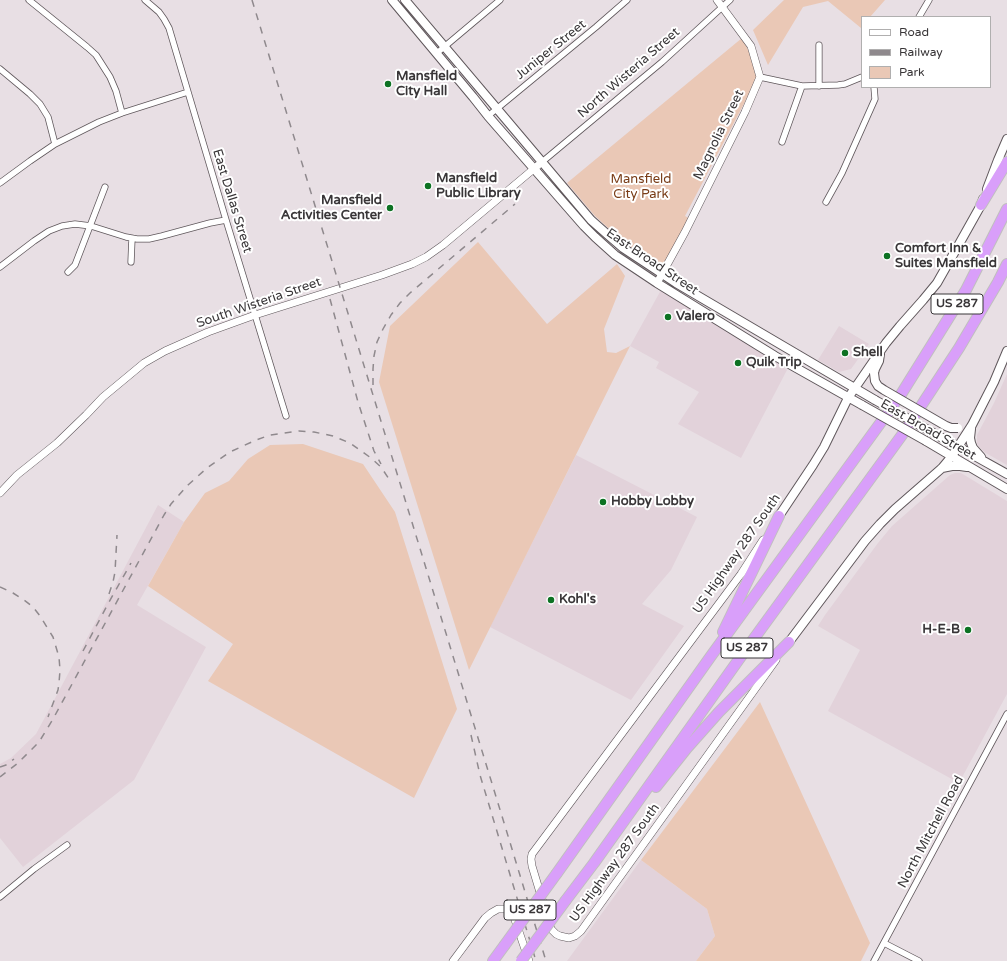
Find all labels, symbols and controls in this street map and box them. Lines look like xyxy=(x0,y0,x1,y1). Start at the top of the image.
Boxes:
legend xyxy=(861,16,991,88)
street label: Juniper Street xyxy=(513,17,589,83)
street label: North Wisteria Street xyxy=(575,24,683,122)
text: Road xyxy=(899,25,929,39)
text: Railway xyxy=(899,45,943,59)
text: Park xyxy=(899,65,925,79)
place label: Mansfield City Hall xyxy=(396,69,457,100)
marker: Mansfield City Hall xyxy=(383,79,393,89)
street label: Magnolia Street xyxy=(690,87,748,183)
street label: East Dallas Street xyxy=(209,147,255,255)
place label: Mansfield Public Library xyxy=(436,171,521,202)
park label: Mansfield City Park xyxy=(610,172,672,203)
marker: Mansfield Public Library xyxy=(423,181,433,191)
place label: Mansfield Activities Center xyxy=(281,193,382,224)
marker: Mansfield Activities Center xyxy=(385,203,395,213)
street label: East Broad Street xyxy=(603,225,701,299)
place label: Comfort Inn & Suites Mansfield xyxy=(895,241,997,272)
marker: Comfort Inn & Suites Mansfield xyxy=(882,251,892,261)
street label: South Wisteria Street xyxy=(195,274,323,332)
road number: US 287 xyxy=(931,294,983,314)
place label: Valero xyxy=(676,309,715,325)
marker: Valero xyxy=(663,312,673,322)
place label: Shell xyxy=(853,345,883,361)
marker: Shell xyxy=(840,348,850,358)
place label: Quik Trip xyxy=(746,355,802,371)
marker: Quik Trip xyxy=(733,358,743,368)
street label: East Broad Street xyxy=(877,396,979,464)
street label: US Highway 287 South xyxy=(690,491,784,617)
place label: Hobby Lobby xyxy=(611,494,694,510)
marker: Hobby Lobby xyxy=(598,497,608,507)
place label: Kohl's xyxy=(559,592,596,608)
marker: Kohl's xyxy=(546,595,556,605)
place label: H-E-B xyxy=(922,622,960,638)
marker: H-E-B xyxy=(963,625,973,635)
road number: US 287 xyxy=(721,638,773,658)
street label: North Mitchell Road xyxy=(895,773,967,891)
street label: US Highway 287 South xyxy=(567,801,663,925)
road number: US 287 xyxy=(504,900,556,920)

